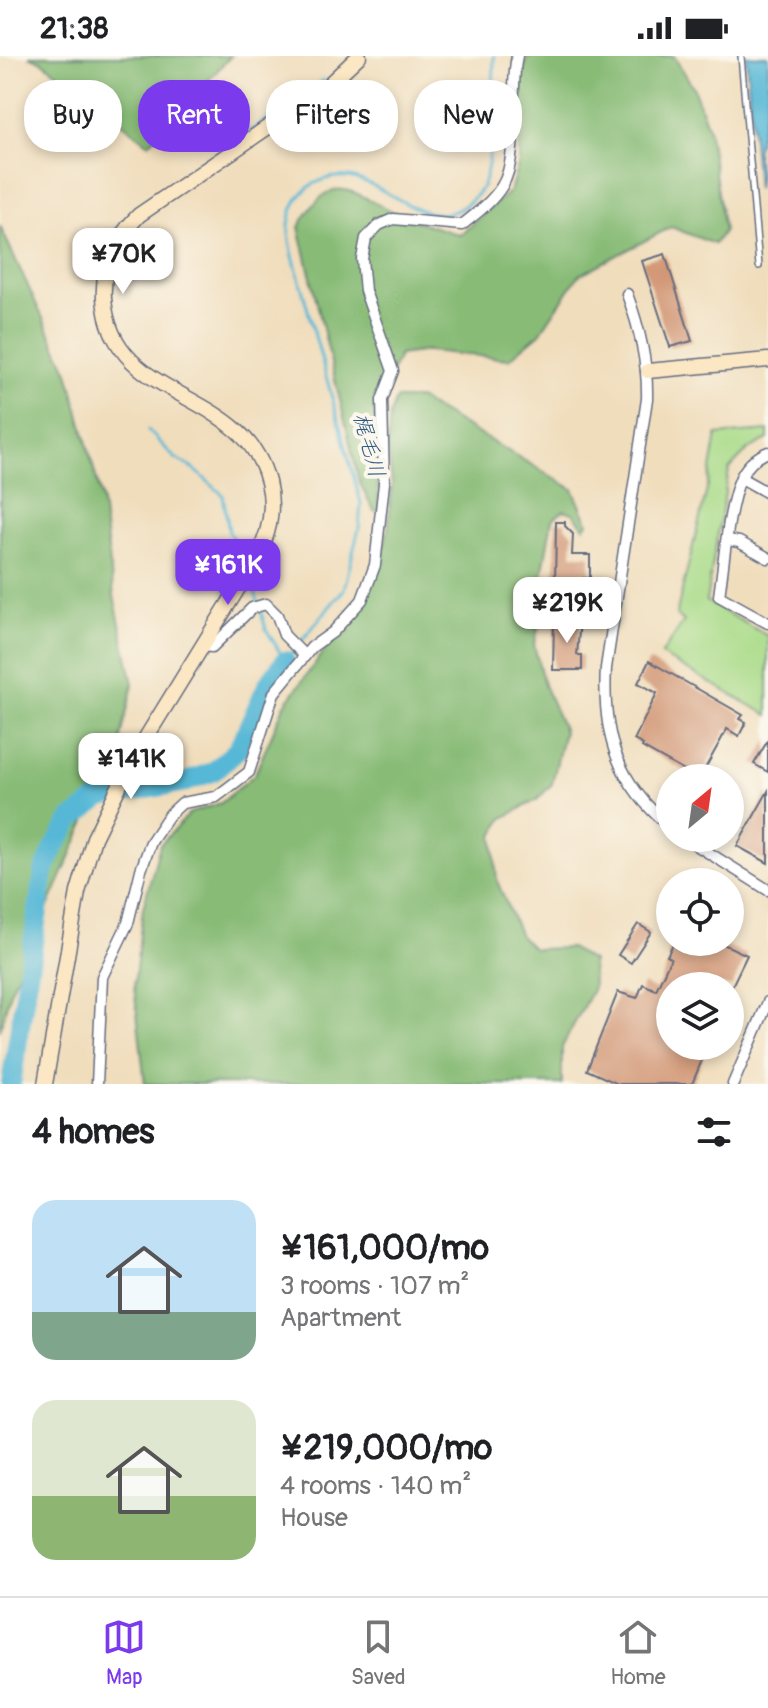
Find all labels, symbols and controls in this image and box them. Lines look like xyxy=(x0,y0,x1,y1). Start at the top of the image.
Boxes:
text: 21:38 xyxy=(40,10,108,47)
chip: Buy xyxy=(24,80,122,152)
chip: Rent xyxy=(138,80,250,152)
chip: Filters xyxy=(266,80,398,152)
chip: New xyxy=(414,80,522,152)
pin: ¥70K xyxy=(76,228,170,296)
text: ¥70K xyxy=(90,238,156,270)
water label: 梶毛川 xyxy=(347,410,391,481)
pin: ¥161K xyxy=(172,539,284,607)
text: ¥161K xyxy=(193,549,263,581)
pin: ¥219K xyxy=(511,577,623,645)
text: ¥219K xyxy=(531,587,603,619)
pin: ¥141K xyxy=(75,733,187,801)
text: ¥141K xyxy=(96,743,166,775)
north arrow xyxy=(656,764,744,852)
map controls xyxy=(656,764,744,1060)
button: locate xyxy=(656,868,744,956)
button: layers xyxy=(656,972,744,1060)
icon: filters xyxy=(692,1110,736,1154)
text: 4 homes xyxy=(32,1111,154,1154)
text: ¥161,000/mo xyxy=(280,1227,489,1270)
icon: home xyxy=(96,1232,192,1328)
text: 3 rooms · 107 m² xyxy=(280,1270,469,1302)
text: Apartment xyxy=(280,1302,401,1334)
text: ¥219,000/mo xyxy=(280,1427,492,1470)
icon: home xyxy=(96,1432,192,1528)
text: 4 rooms · 140 m² xyxy=(280,1470,471,1502)
text: House xyxy=(280,1502,348,1534)
tab: Map xyxy=(102,1615,146,1691)
tab: Saved xyxy=(351,1615,406,1691)
tab: Home xyxy=(610,1615,666,1691)

